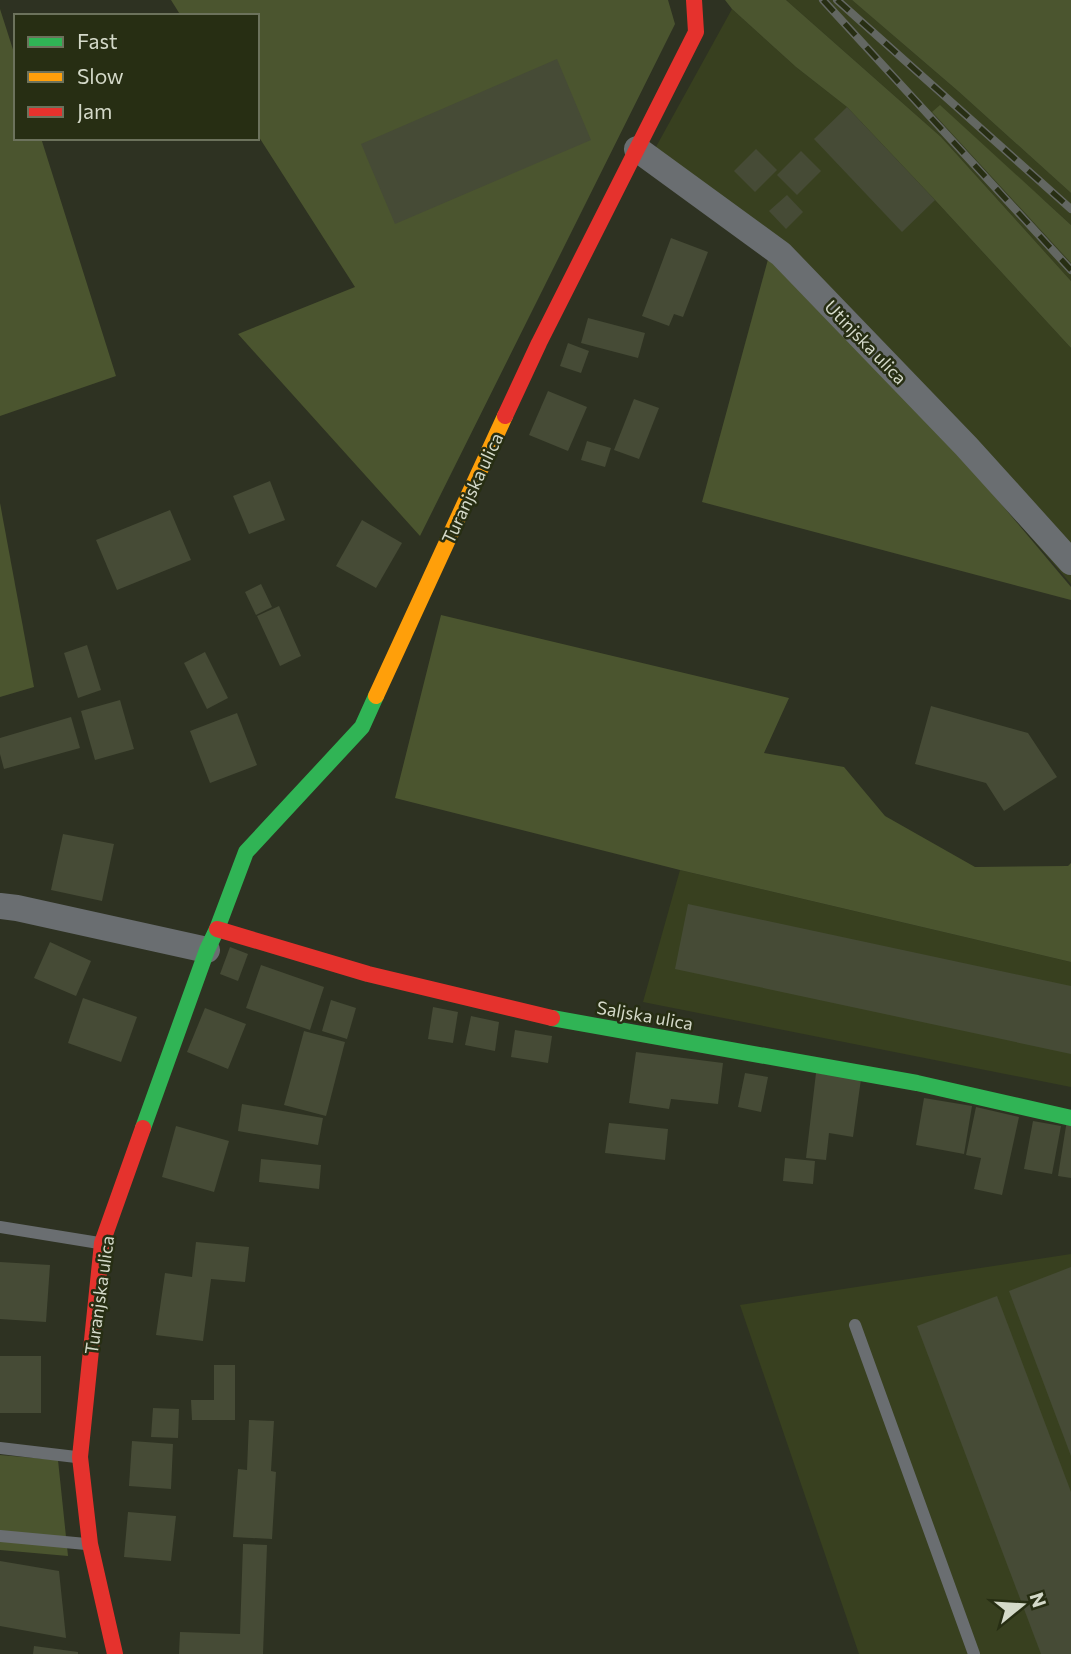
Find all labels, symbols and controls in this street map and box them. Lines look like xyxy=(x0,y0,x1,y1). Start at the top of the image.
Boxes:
legend xyxy=(14,14,259,140)
text: Fast xyxy=(77,28,118,53)
text: Slow xyxy=(77,63,124,88)
text: Jam xyxy=(77,98,112,123)
street label: Utinjska ulica xyxy=(820,295,912,389)
street label: Turanjska ulica xyxy=(437,429,507,547)
street label: Saljska ulica xyxy=(595,996,695,1034)
street label: Turanjska ulica xyxy=(80,1234,118,1356)
north arrow xyxy=(987,1570,1057,1640)
text: N xyxy=(1026,1589,1052,1610)

